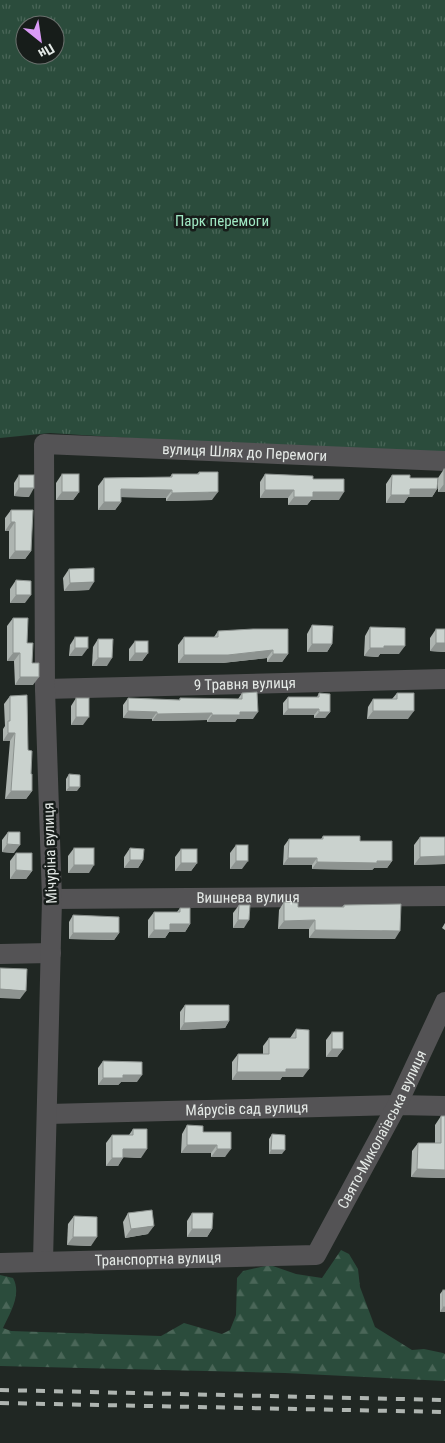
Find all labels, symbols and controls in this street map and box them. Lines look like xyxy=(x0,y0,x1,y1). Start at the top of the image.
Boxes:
north arrow xyxy=(15,15,65,65)
text: Пн xyxy=(36,40,57,62)
park label: Парк перемоги xyxy=(175,212,269,230)
street label: вулиця Шлях до Перемоги xyxy=(162,440,327,465)
street label: 9 Травня вулиця xyxy=(194,674,296,694)
street label: Мічуріна вулиця xyxy=(39,802,61,904)
street label: Вишнева вулиця xyxy=(196,888,300,907)
street label: Свято-Миколаївська вулиця xyxy=(334,1047,430,1212)
street label: Мáрусів сад вулиця xyxy=(185,1098,309,1119)
street label: Транспортна вулиця xyxy=(94,1248,222,1270)

